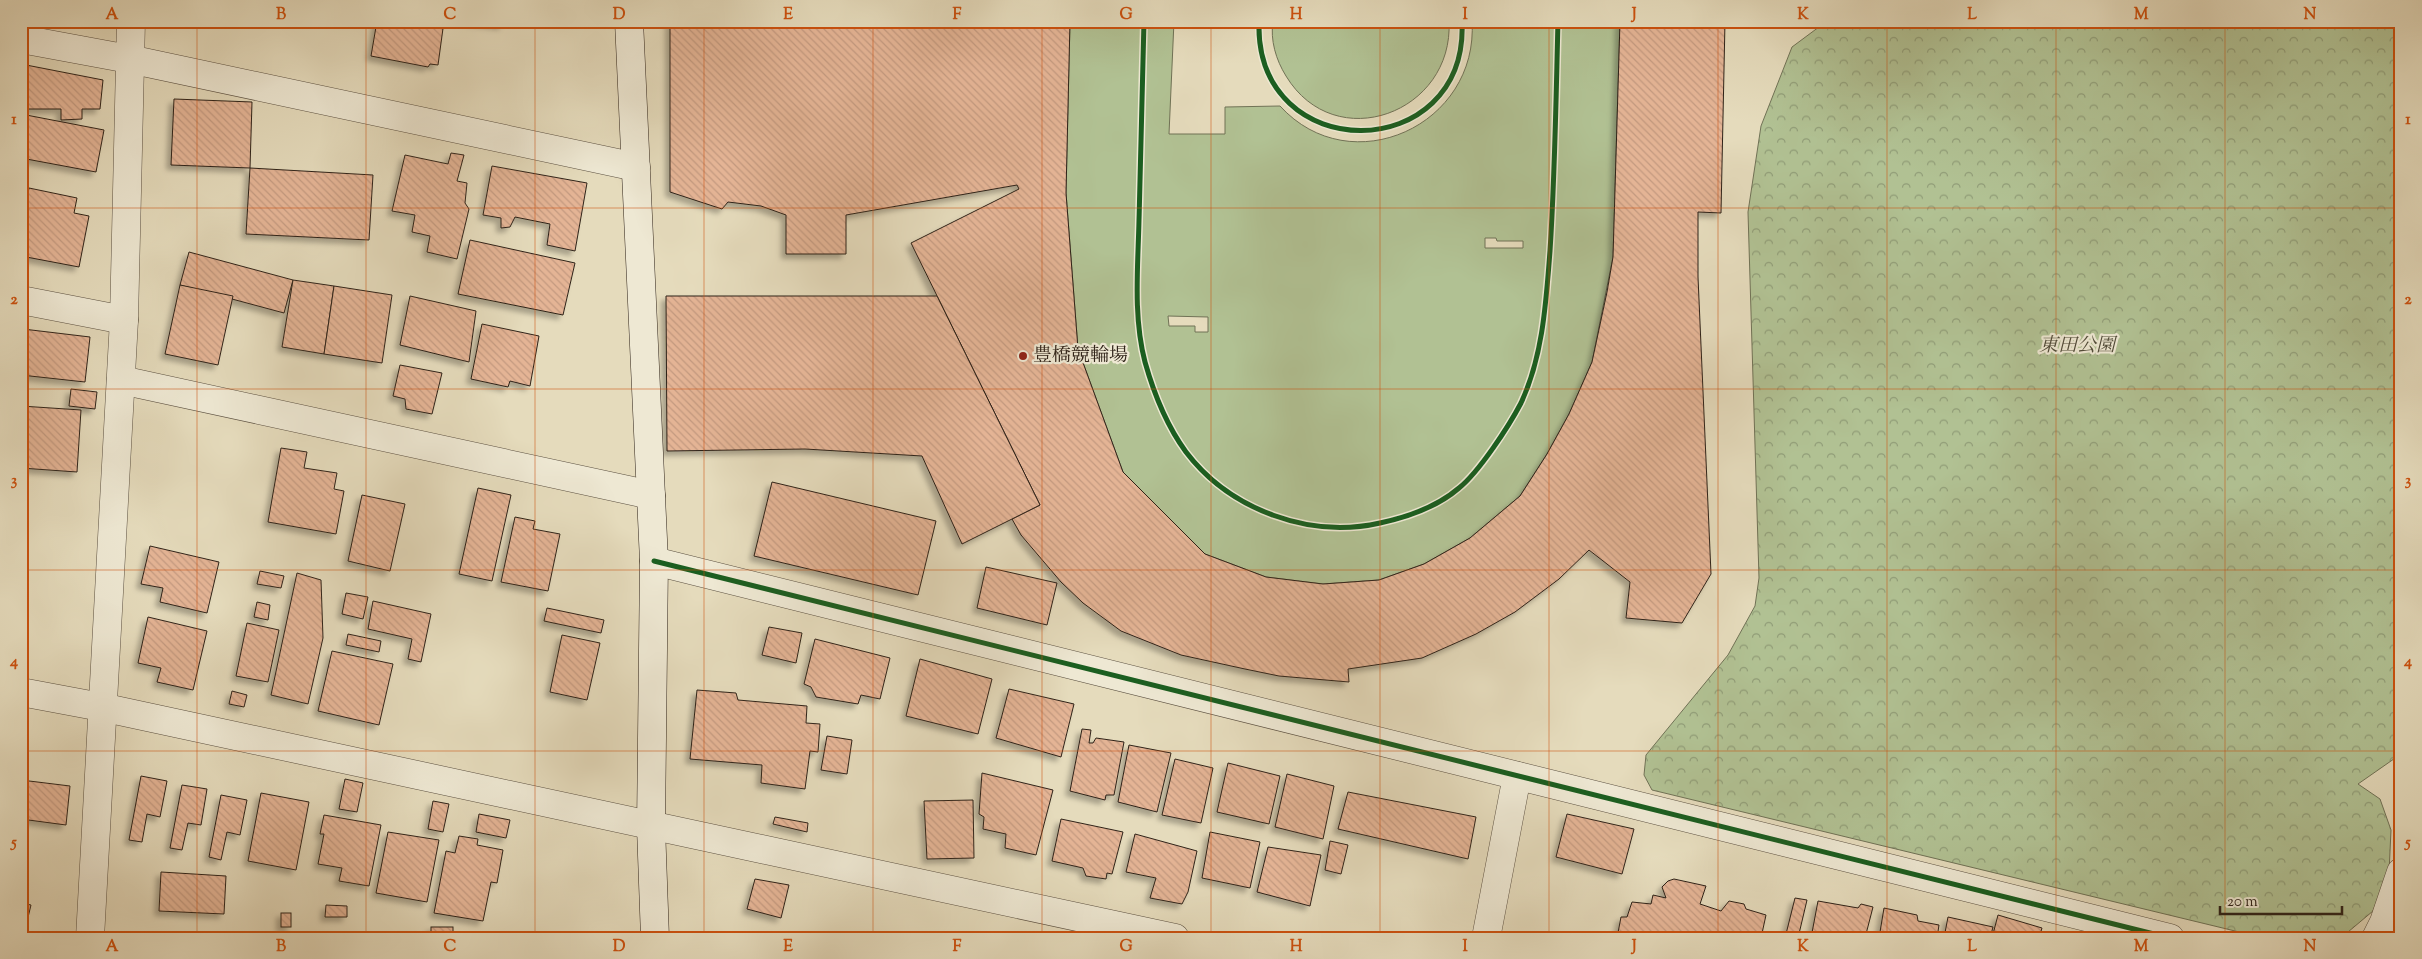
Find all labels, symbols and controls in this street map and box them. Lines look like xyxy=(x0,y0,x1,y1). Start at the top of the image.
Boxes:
text: A xyxy=(106,4,119,27)
text: B xyxy=(276,4,286,27)
text: C xyxy=(444,4,457,27)
text: D xyxy=(613,4,626,27)
text: E xyxy=(783,4,793,27)
text: F xyxy=(953,4,962,27)
text: G xyxy=(1119,4,1133,27)
text: H xyxy=(1290,4,1303,27)
text: I xyxy=(1462,4,1468,27)
text: J xyxy=(1630,4,1637,27)
text: K xyxy=(1797,4,1809,27)
text: L xyxy=(1967,4,1977,27)
text: M xyxy=(2134,4,2149,27)
text: N xyxy=(2304,4,2317,27)
text: 1 xyxy=(11,109,17,132)
text: 1 xyxy=(2405,109,2411,132)
text: 2 xyxy=(10,289,18,312)
text: 2 xyxy=(2404,289,2412,312)
park label: 東田公園 xyxy=(2039,333,2118,360)
place label: 豊橋競輪場 xyxy=(1033,343,1128,370)
marker: 豊橋競輪場 xyxy=(1017,350,1029,362)
text: 3 xyxy=(11,470,18,493)
text: 3 xyxy=(2405,470,2412,493)
text: 4 xyxy=(9,651,18,674)
text: 4 xyxy=(2403,651,2412,674)
text: 5 xyxy=(9,832,17,855)
text: 5 xyxy=(2403,832,2411,855)
scale bar xyxy=(2220,884,2342,916)
text: 20 m xyxy=(2227,892,2258,913)
text: A xyxy=(106,936,119,959)
text: B xyxy=(276,936,286,959)
text: C xyxy=(444,936,457,959)
text: D xyxy=(613,936,626,959)
text: E xyxy=(783,936,793,959)
text: F xyxy=(953,936,962,959)
text: G xyxy=(1119,936,1133,959)
text: H xyxy=(1290,936,1303,959)
text: I xyxy=(1462,936,1468,959)
text: J xyxy=(1630,936,1637,959)
text: K xyxy=(1797,936,1809,959)
text: L xyxy=(1967,936,1977,959)
text: M xyxy=(2134,936,2149,959)
text: N xyxy=(2304,936,2317,959)

